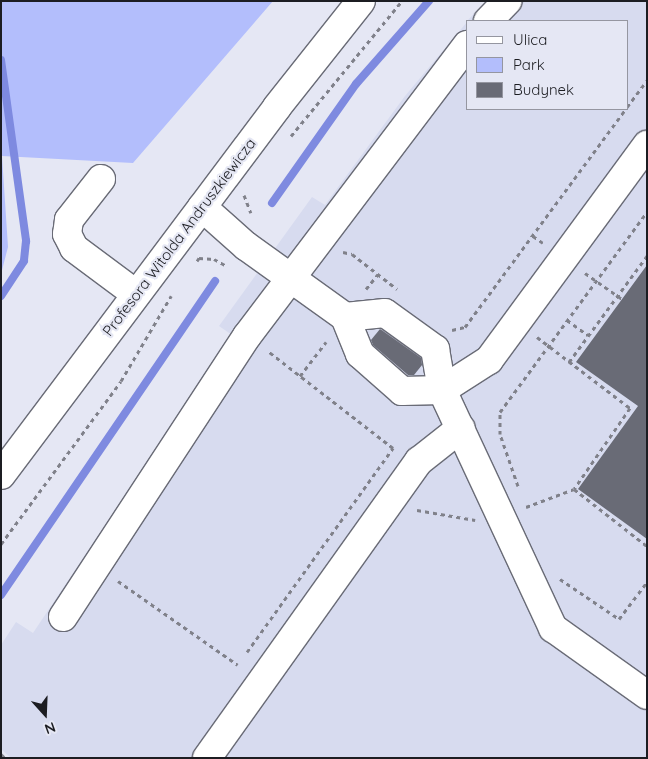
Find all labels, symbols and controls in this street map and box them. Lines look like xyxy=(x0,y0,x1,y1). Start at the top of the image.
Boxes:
legend xyxy=(466,20,628,110)
text: Ulica xyxy=(513,30,547,49)
text: Park xyxy=(513,55,545,74)
text: Budynek xyxy=(513,80,574,99)
street label: Profesora Witolda Andruszkiewicza xyxy=(99,134,259,340)
north arrow xyxy=(20,689,70,739)
text: N xyxy=(42,718,58,738)

